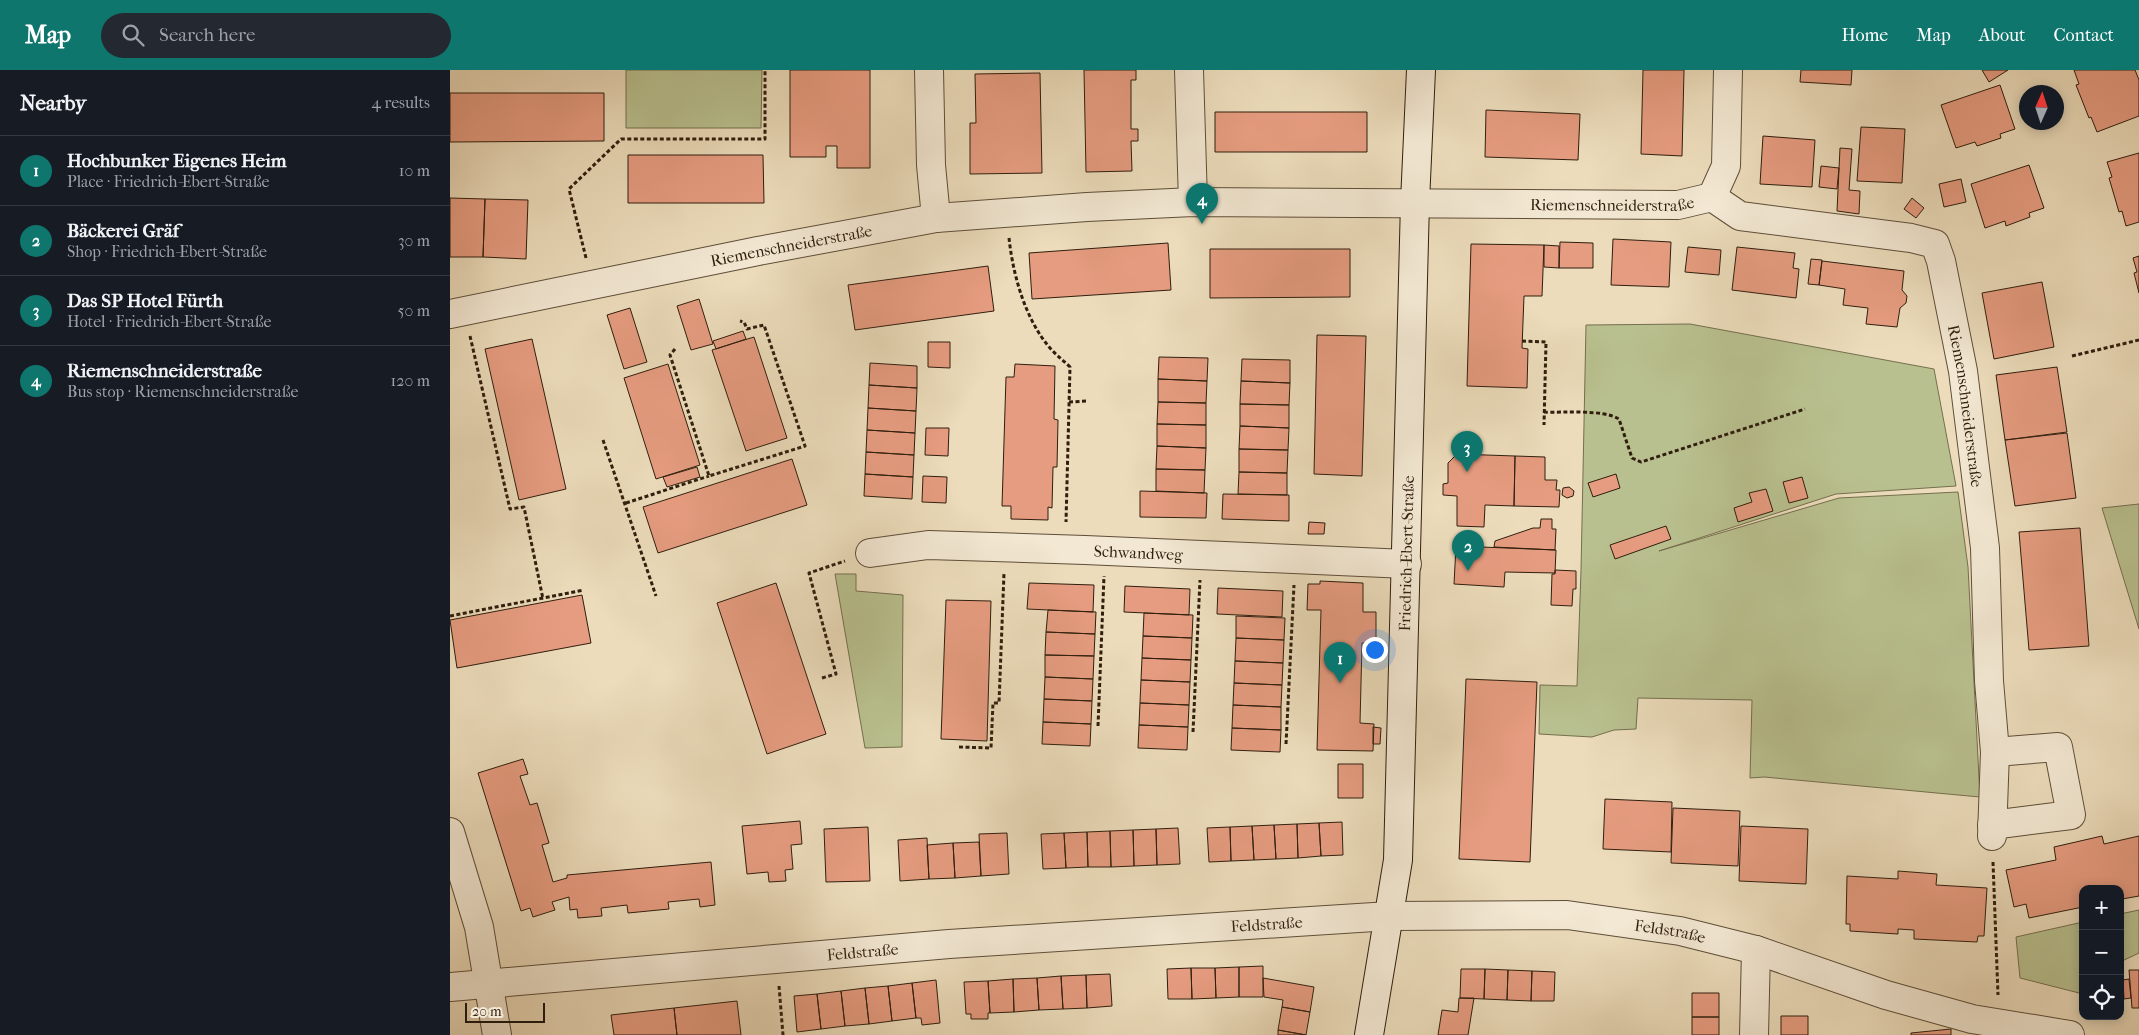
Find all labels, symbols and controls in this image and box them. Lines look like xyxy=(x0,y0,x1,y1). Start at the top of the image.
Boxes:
search box xyxy=(101,13,451,58)
text: Map xyxy=(25,21,71,49)
icon: search xyxy=(119,21,147,49)
text: Search here xyxy=(159,24,255,46)
text: Home xyxy=(1841,25,1888,46)
text: Map xyxy=(1916,25,1951,46)
text: About xyxy=(1979,25,2025,46)
text: Contact xyxy=(2053,25,2114,46)
north arrow xyxy=(2019,85,2064,130)
text: Nearby xyxy=(20,91,86,115)
text: 4 results xyxy=(372,93,430,112)
text: Hochbunker Eigenes Heim xyxy=(67,150,287,172)
text: 1 xyxy=(33,161,39,180)
text: 10 m xyxy=(399,161,430,180)
text: Place · Friedrich-Ebert-Straße xyxy=(67,172,269,191)
pin: 4 xyxy=(1186,183,1218,224)
street label: Riemenschneiderstraße xyxy=(1530,192,1696,215)
text: Bäckerei Gräf xyxy=(67,220,179,242)
street label: Riemenschneiderstraße xyxy=(709,221,874,270)
text: 2 xyxy=(32,231,40,250)
text: 30 m xyxy=(398,231,430,250)
text: Shop · Friedrich-Ebert-Straße xyxy=(67,242,267,261)
text: Das SP Hotel Fürth xyxy=(67,290,223,312)
text: 3 xyxy=(33,301,39,320)
text: 50 m xyxy=(398,301,430,320)
text: Hotel · Friedrich-Ebert-Straße xyxy=(67,312,271,331)
street label: Riemenschneiderstraße xyxy=(1944,323,1987,488)
text: Riemenschneiderstraße xyxy=(67,360,262,382)
text: 4 xyxy=(31,371,41,390)
text: 120 m xyxy=(391,371,430,390)
text: Bus stop · Riemenschneiderstraße xyxy=(67,382,298,401)
pin: 3 xyxy=(1451,431,1483,472)
street label: Friedrich-Ebert-Straße xyxy=(1394,475,1417,632)
pin: 2 xyxy=(1452,530,1484,571)
street label: Schwandweg xyxy=(1093,541,1184,564)
your location xyxy=(1362,637,1388,663)
pin: 1 xyxy=(1324,642,1356,683)
map controls xyxy=(2079,885,2124,1020)
button: + xyxy=(2079,885,2124,930)
street label: Feldstraße xyxy=(1230,912,1303,936)
street label: Feldstraße xyxy=(1633,915,1708,947)
button: − xyxy=(2079,930,2124,975)
street label: Feldstraße xyxy=(826,939,899,964)
button: locate xyxy=(2079,975,2124,1020)
scale bar xyxy=(465,1000,545,1023)
text: 20 m xyxy=(472,1003,502,1020)

